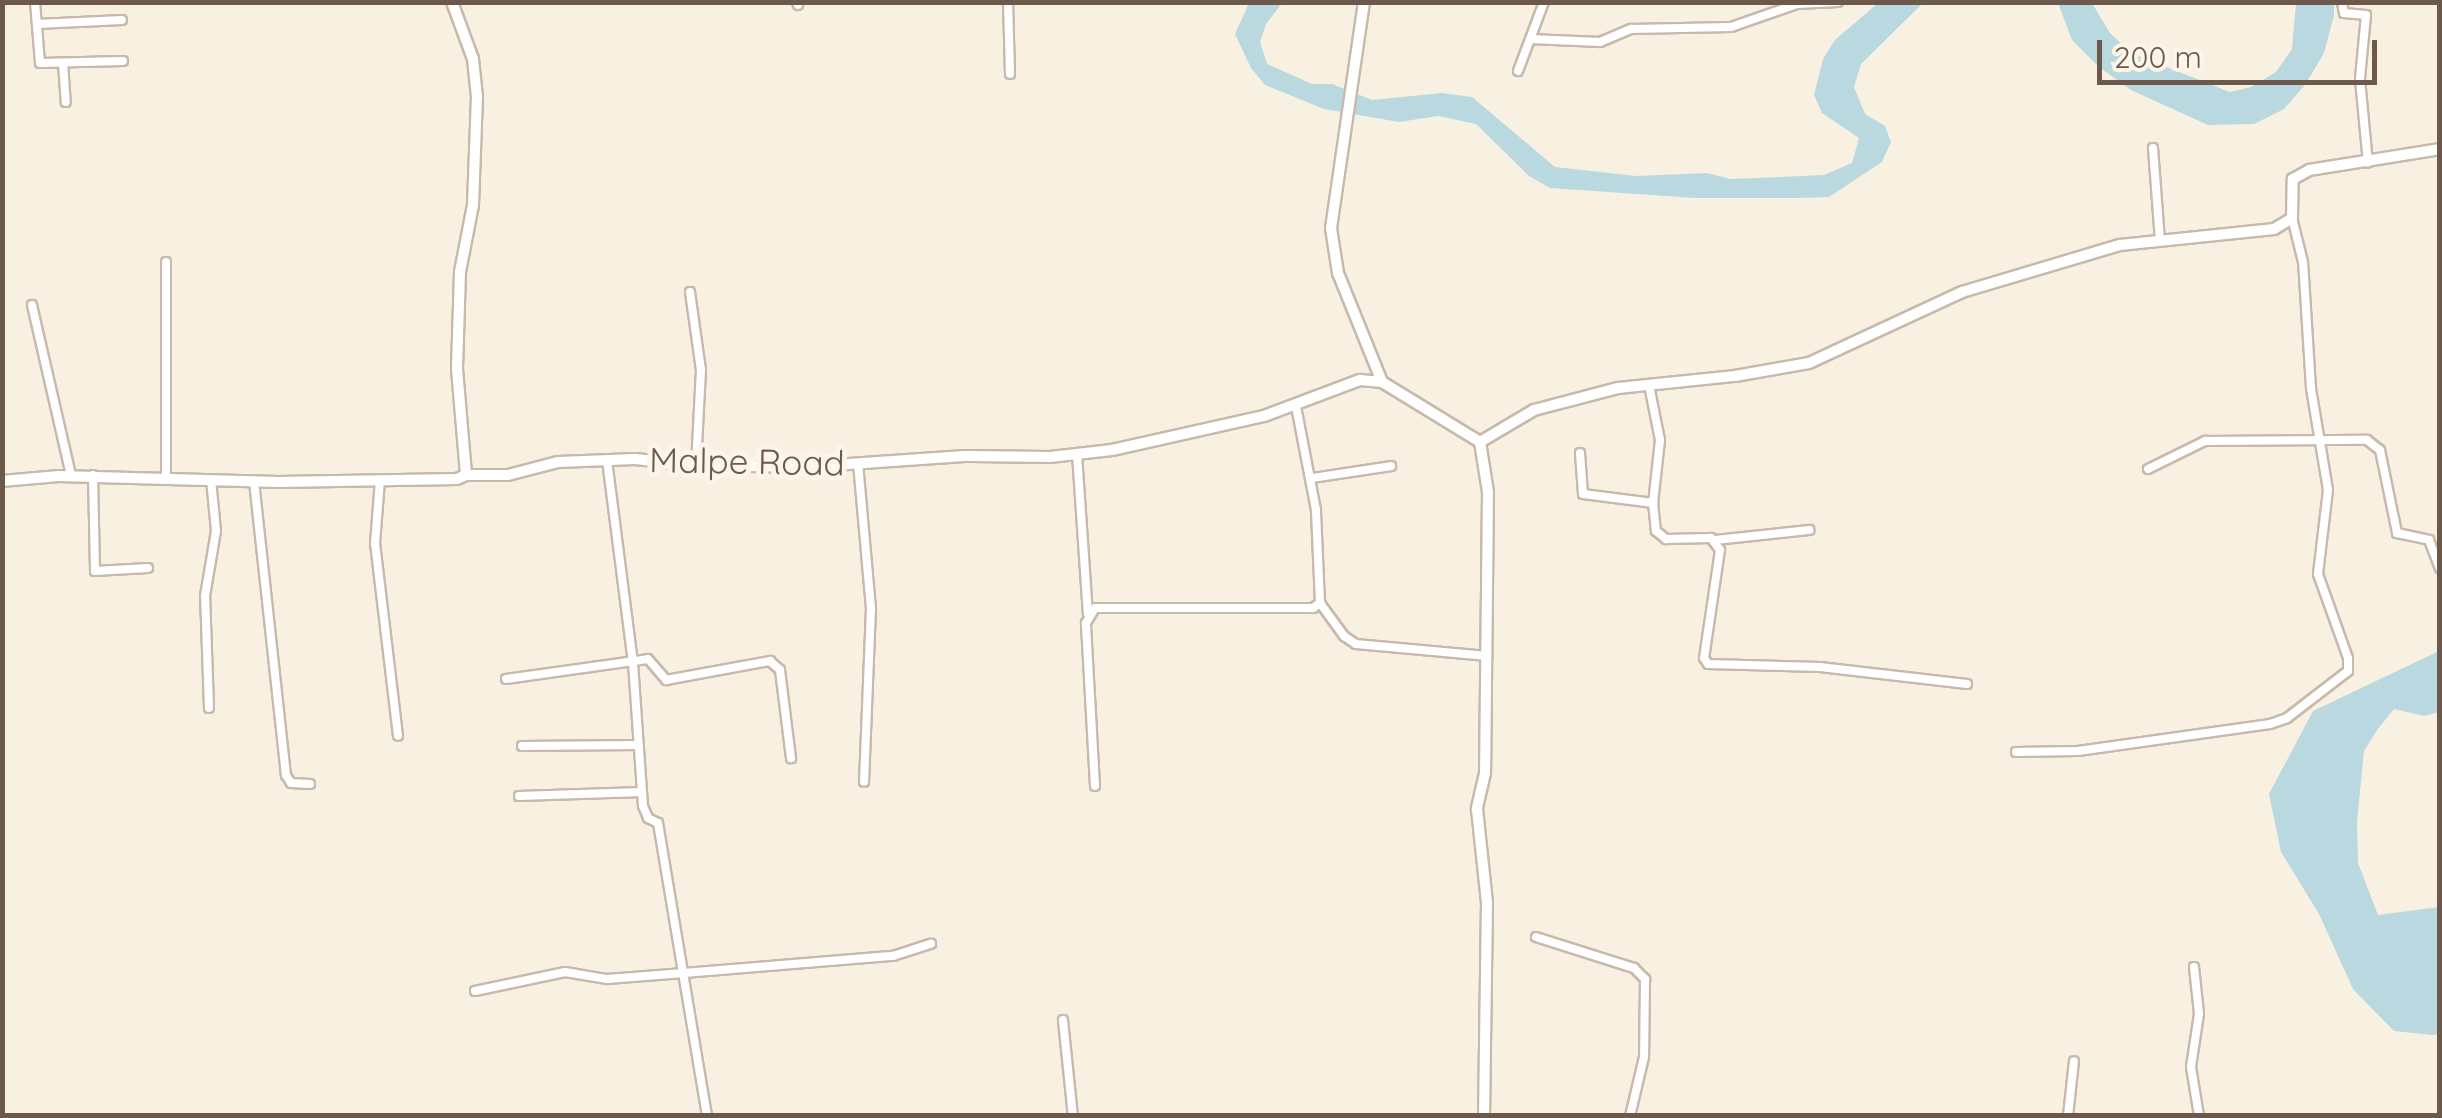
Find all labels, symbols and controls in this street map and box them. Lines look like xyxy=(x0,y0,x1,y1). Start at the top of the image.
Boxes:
scale bar xyxy=(2102,20,2382,82)
text: 200 m xyxy=(2114,38,2202,76)
street label: Malpe Road xyxy=(649,438,845,484)

